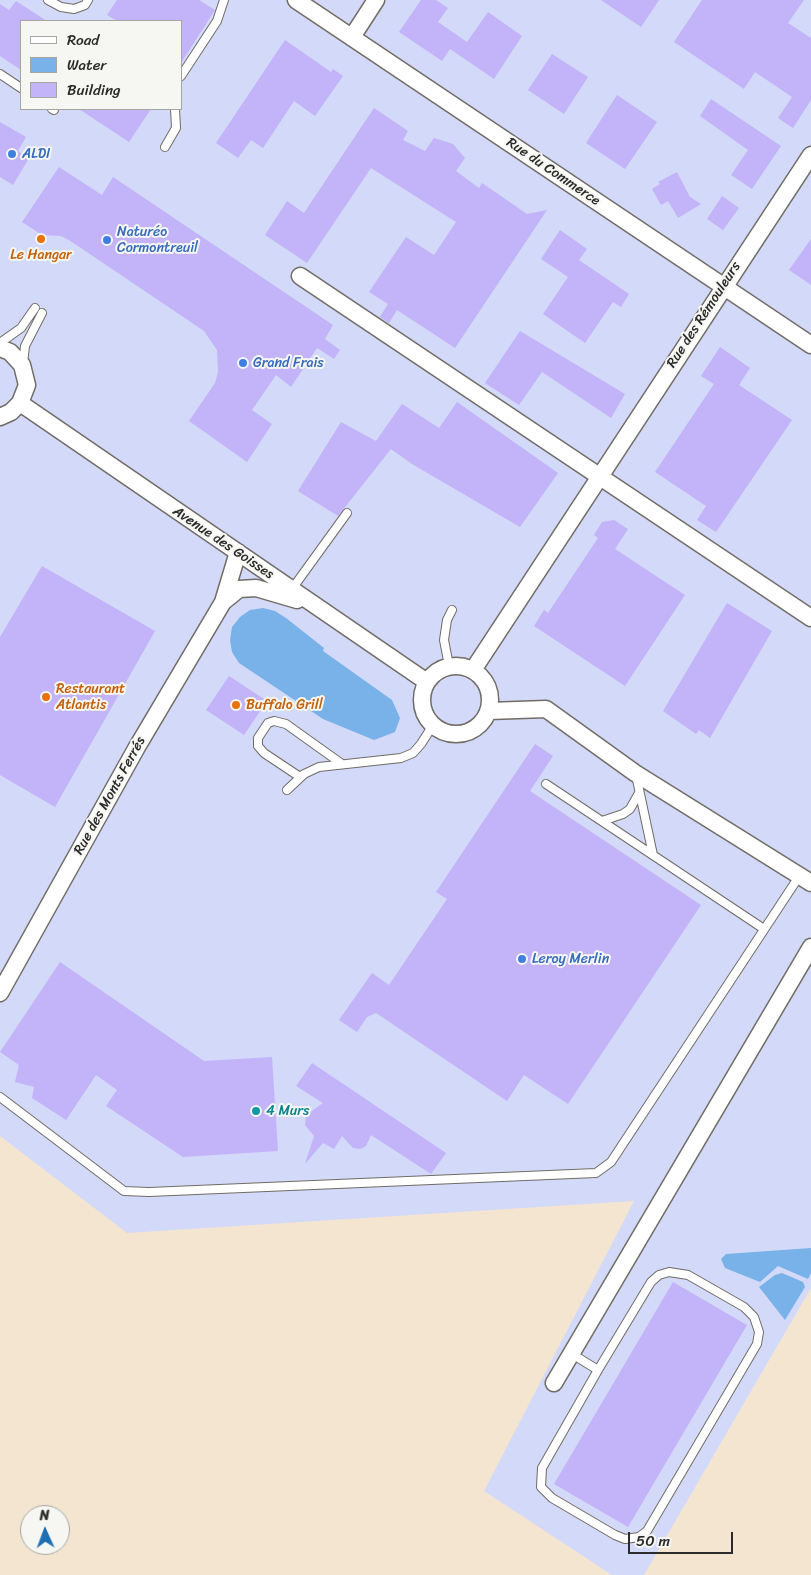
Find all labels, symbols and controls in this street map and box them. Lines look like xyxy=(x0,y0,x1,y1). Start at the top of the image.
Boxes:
legend xyxy=(20,20,182,110)
text: Road xyxy=(67,27,99,53)
text: Water xyxy=(67,52,107,78)
text: Building xyxy=(67,77,121,103)
street label: Rue du Commerce xyxy=(503,134,603,210)
place label: ALDI xyxy=(22,146,50,162)
marker: ALDI xyxy=(6,148,18,160)
place label: Naturéo Cormontreuil xyxy=(117,224,198,256)
marker: Le Hangar xyxy=(35,233,47,245)
marker: Naturéo Cormontreuil xyxy=(101,234,113,246)
place label: Le Hangar xyxy=(10,247,72,263)
street label: Rue des Rémouleurs xyxy=(663,259,745,371)
place label: Grand Frais xyxy=(253,355,324,371)
marker: Grand Frais xyxy=(237,357,249,369)
street label: Avenue des Goisses xyxy=(169,503,277,583)
place label: Restaurant Atlantis xyxy=(56,681,125,714)
marker: Restaurant Atlantis xyxy=(40,691,52,703)
place label: Buffalo Grill xyxy=(246,697,323,713)
marker: Buffalo Grill xyxy=(230,699,242,711)
street label: Rue des Monts Ferrés xyxy=(71,734,149,858)
place label: Leroy Merlin xyxy=(532,951,609,967)
marker: Leroy Merlin xyxy=(516,953,528,965)
place label: 4 Murs xyxy=(266,1103,309,1119)
marker: 4 Murs xyxy=(250,1105,262,1117)
text: N xyxy=(39,1503,50,1528)
north arrow xyxy=(20,1505,70,1555)
scale bar xyxy=(631,1522,736,1554)
text: 50 m xyxy=(636,1528,670,1554)

